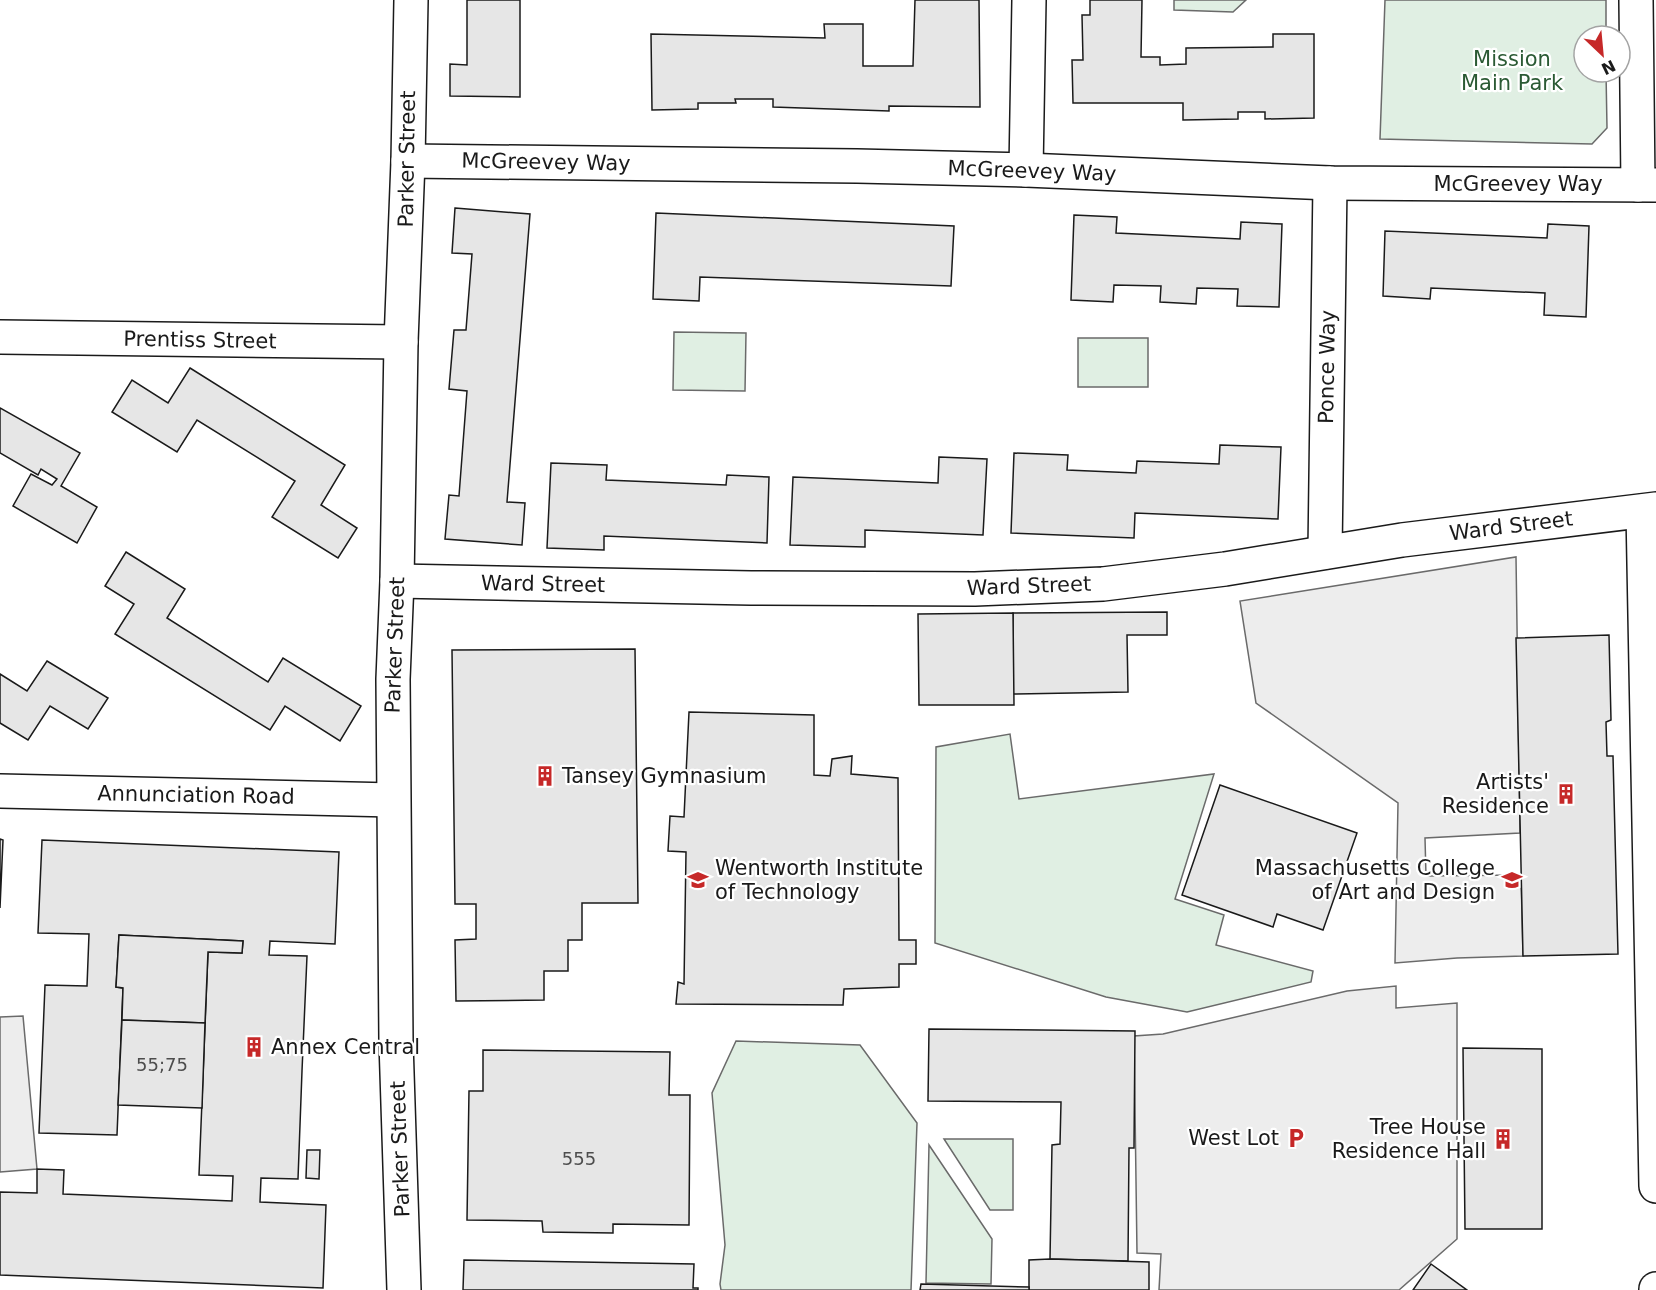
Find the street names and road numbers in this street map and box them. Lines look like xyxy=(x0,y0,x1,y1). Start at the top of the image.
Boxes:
street label: Parker Street xyxy=(394,90,420,228)
street label: McGreevey Way xyxy=(461,149,631,175)
street label: McGreevey Way xyxy=(947,156,1117,186)
street label: McGreevey Way xyxy=(1433,172,1603,196)
street label: Ponce Way xyxy=(1314,310,1340,424)
street label: Prentiss Street xyxy=(123,327,277,353)
street label: Ward Street xyxy=(1448,507,1574,545)
street label: Ward Street xyxy=(481,571,605,597)
street label: Ward Street xyxy=(966,572,1092,600)
street label: Parker Street xyxy=(381,576,409,714)
street label: Annunciation Road xyxy=(97,781,295,809)
street label: Parker Street xyxy=(386,1080,414,1218)

